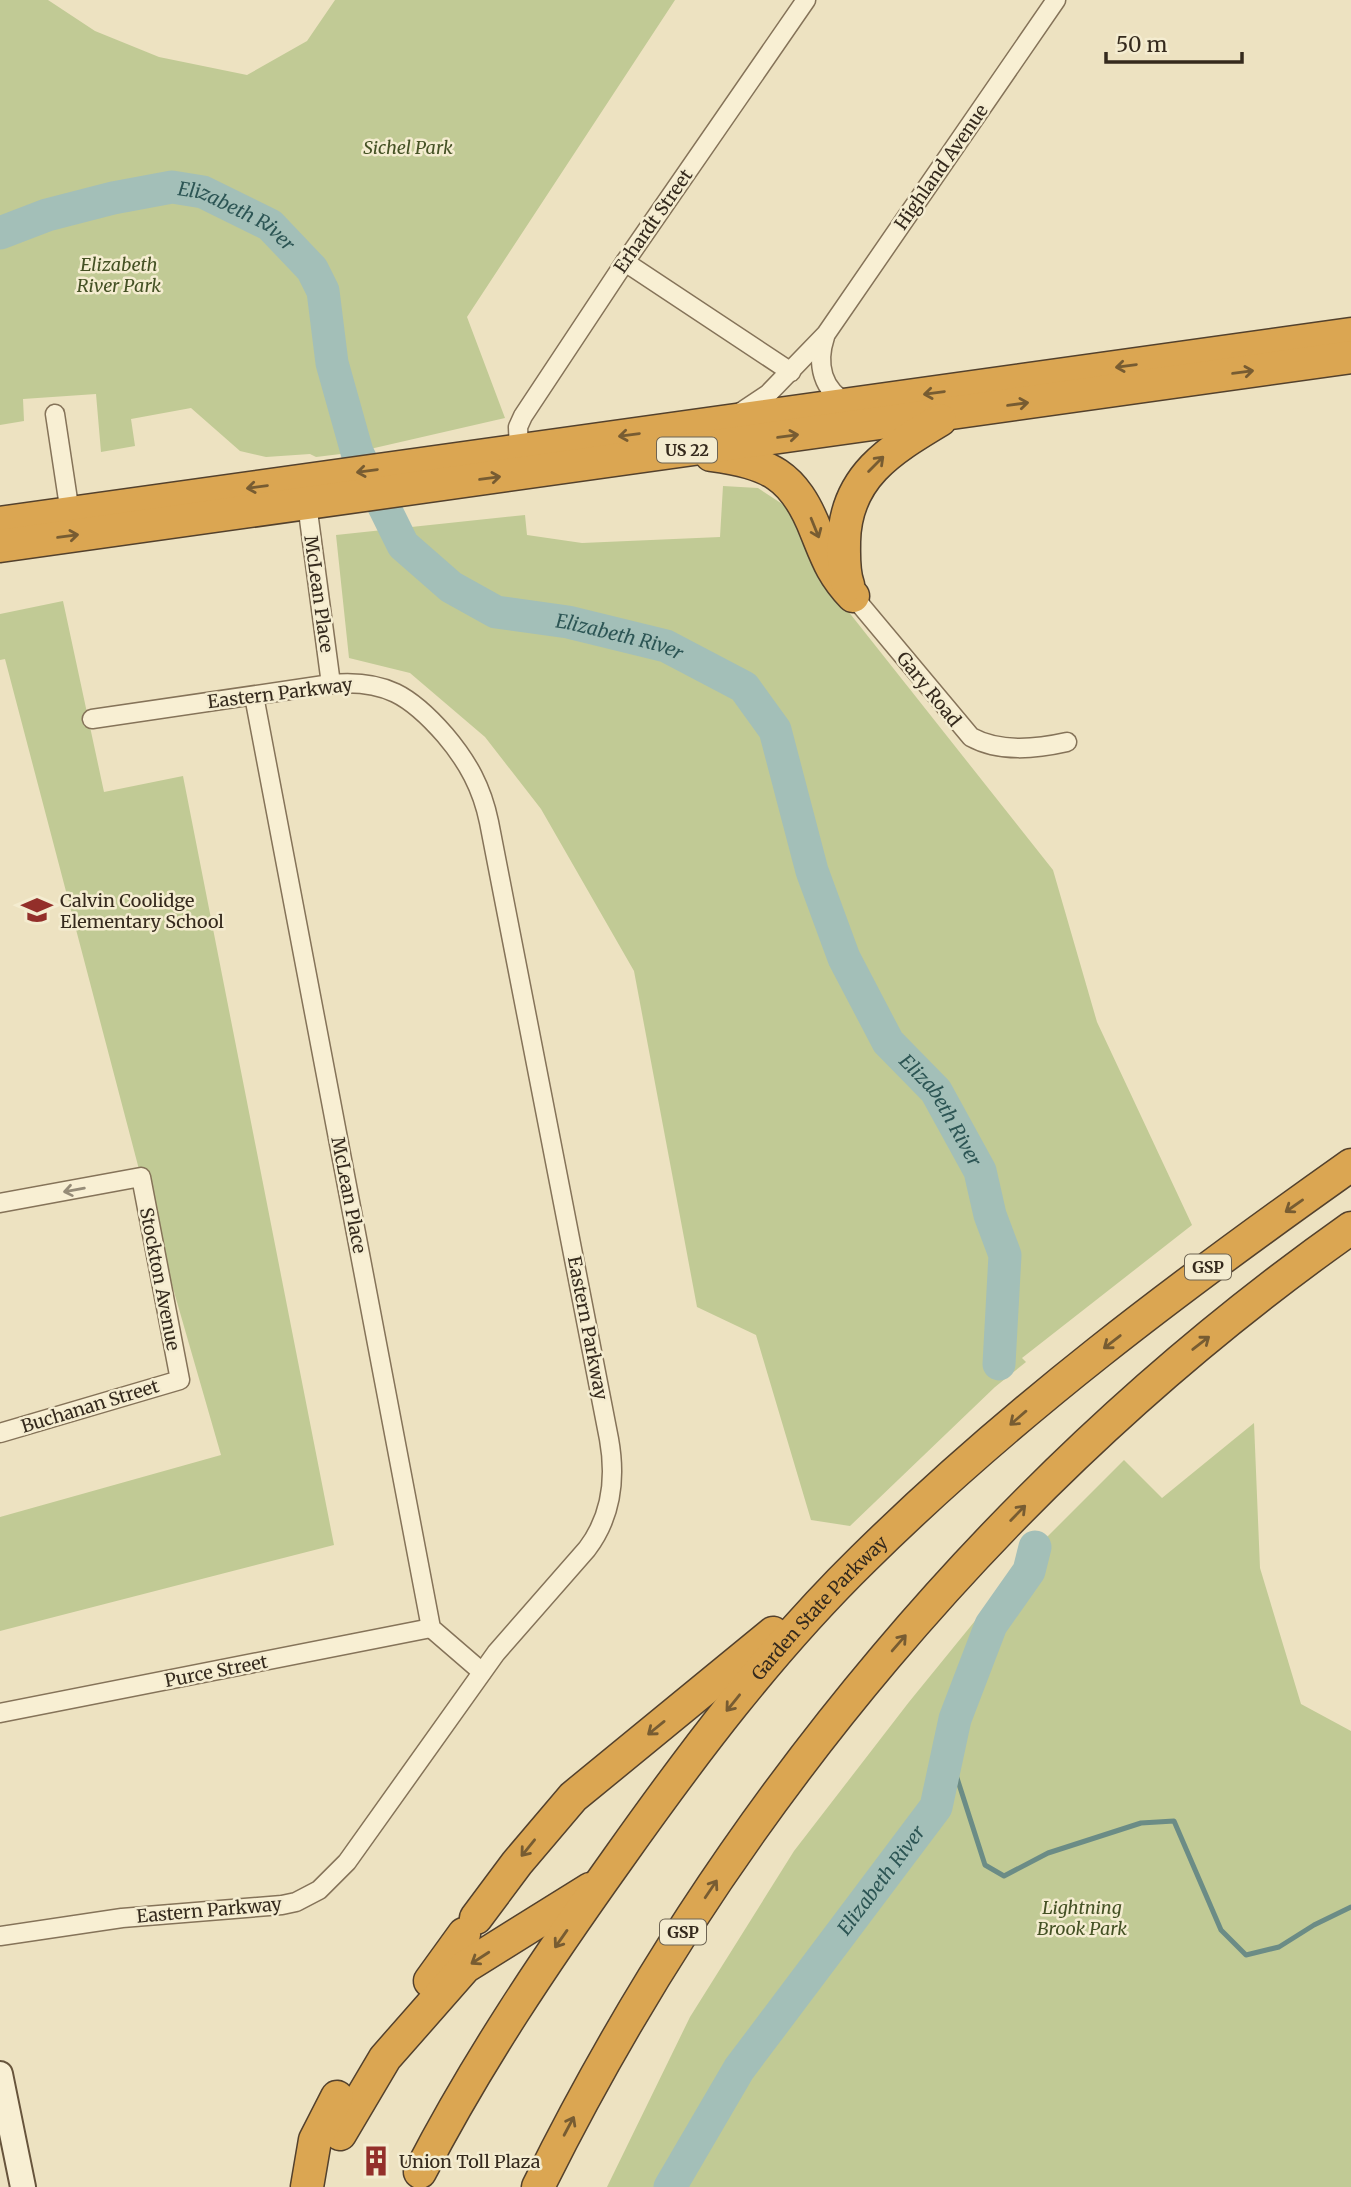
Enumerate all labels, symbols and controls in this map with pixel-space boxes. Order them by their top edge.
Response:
scale bar [1106,21,1242,65]
text: 50 m [1116,31,1167,58]
street label: Highland Avenue [889,100,993,234]
park label: Sichel Park [363,136,453,159]
street label: Erhardt Street [609,165,697,277]
water label: Elizabeth River [176,176,300,256]
park label: Elizabeth River Park [77,253,161,297]
one-way arrow [1115,360,1138,373]
one-way arrow [1232,366,1254,379]
one-way arrow [923,386,946,399]
one-way arrow [1006,397,1029,410]
one-way arrow [618,428,641,441]
one-way arrow [776,430,799,443]
road number: US 22 [657,438,717,463]
one-way arrow [868,456,885,473]
one-way arrow [357,465,379,478]
one-way arrow [478,471,501,484]
one-way arrow [246,480,269,493]
one-way arrow [809,517,822,539]
one-way arrow [56,530,78,543]
street label: McLean Place [299,534,339,654]
water label: Elizabeth River [554,608,688,665]
street label: Gary Road [892,647,966,731]
street label: Eastern Parkway [206,673,354,713]
place label: Calvin Coolidge Elementary School [60,889,224,933]
school or university icon: Calvin Coolidge Elementary School [20,893,54,927]
water label: Elizabeth River [895,1049,987,1170]
street label: McLean Place [326,1135,372,1255]
one-way arrow [63,1183,86,1197]
one-way arrow [1285,1199,1304,1213]
street label: Stockton Avenue [135,1206,185,1352]
street label: Eastern Parkway [563,1254,613,1402]
road number: GSP [1185,1254,1231,1280]
one-way arrow [1103,1334,1122,1349]
one-way arrow [1192,1336,1210,1351]
street label: Buchanan Street [18,1374,162,1438]
one-way arrow [1009,1410,1027,1426]
one-way arrow [1010,1505,1027,1522]
street label: Garden State Parkway [746,1530,892,1685]
one-way arrow [891,1635,908,1652]
street label: Purce Street [163,1650,269,1692]
one-way arrow [726,1693,741,1711]
one-way arrow [648,1721,666,1736]
water label: Elizabeth River [832,1820,930,1940]
one-way arrow [520,1839,536,1857]
one-way arrow [704,1880,718,1899]
street label: Eastern Parkway [135,1892,283,1928]
park label: Lightning Brook Park [1037,1896,1127,1940]
road number: GSP [660,1920,706,1944]
one-way arrow [554,1929,568,1948]
one-way arrow [470,1951,490,1965]
one-way arrow [563,2116,577,2137]
building icon: Union Toll Plaza [359,2144,393,2178]
place label: Union Toll Plaza [399,2150,541,2173]

